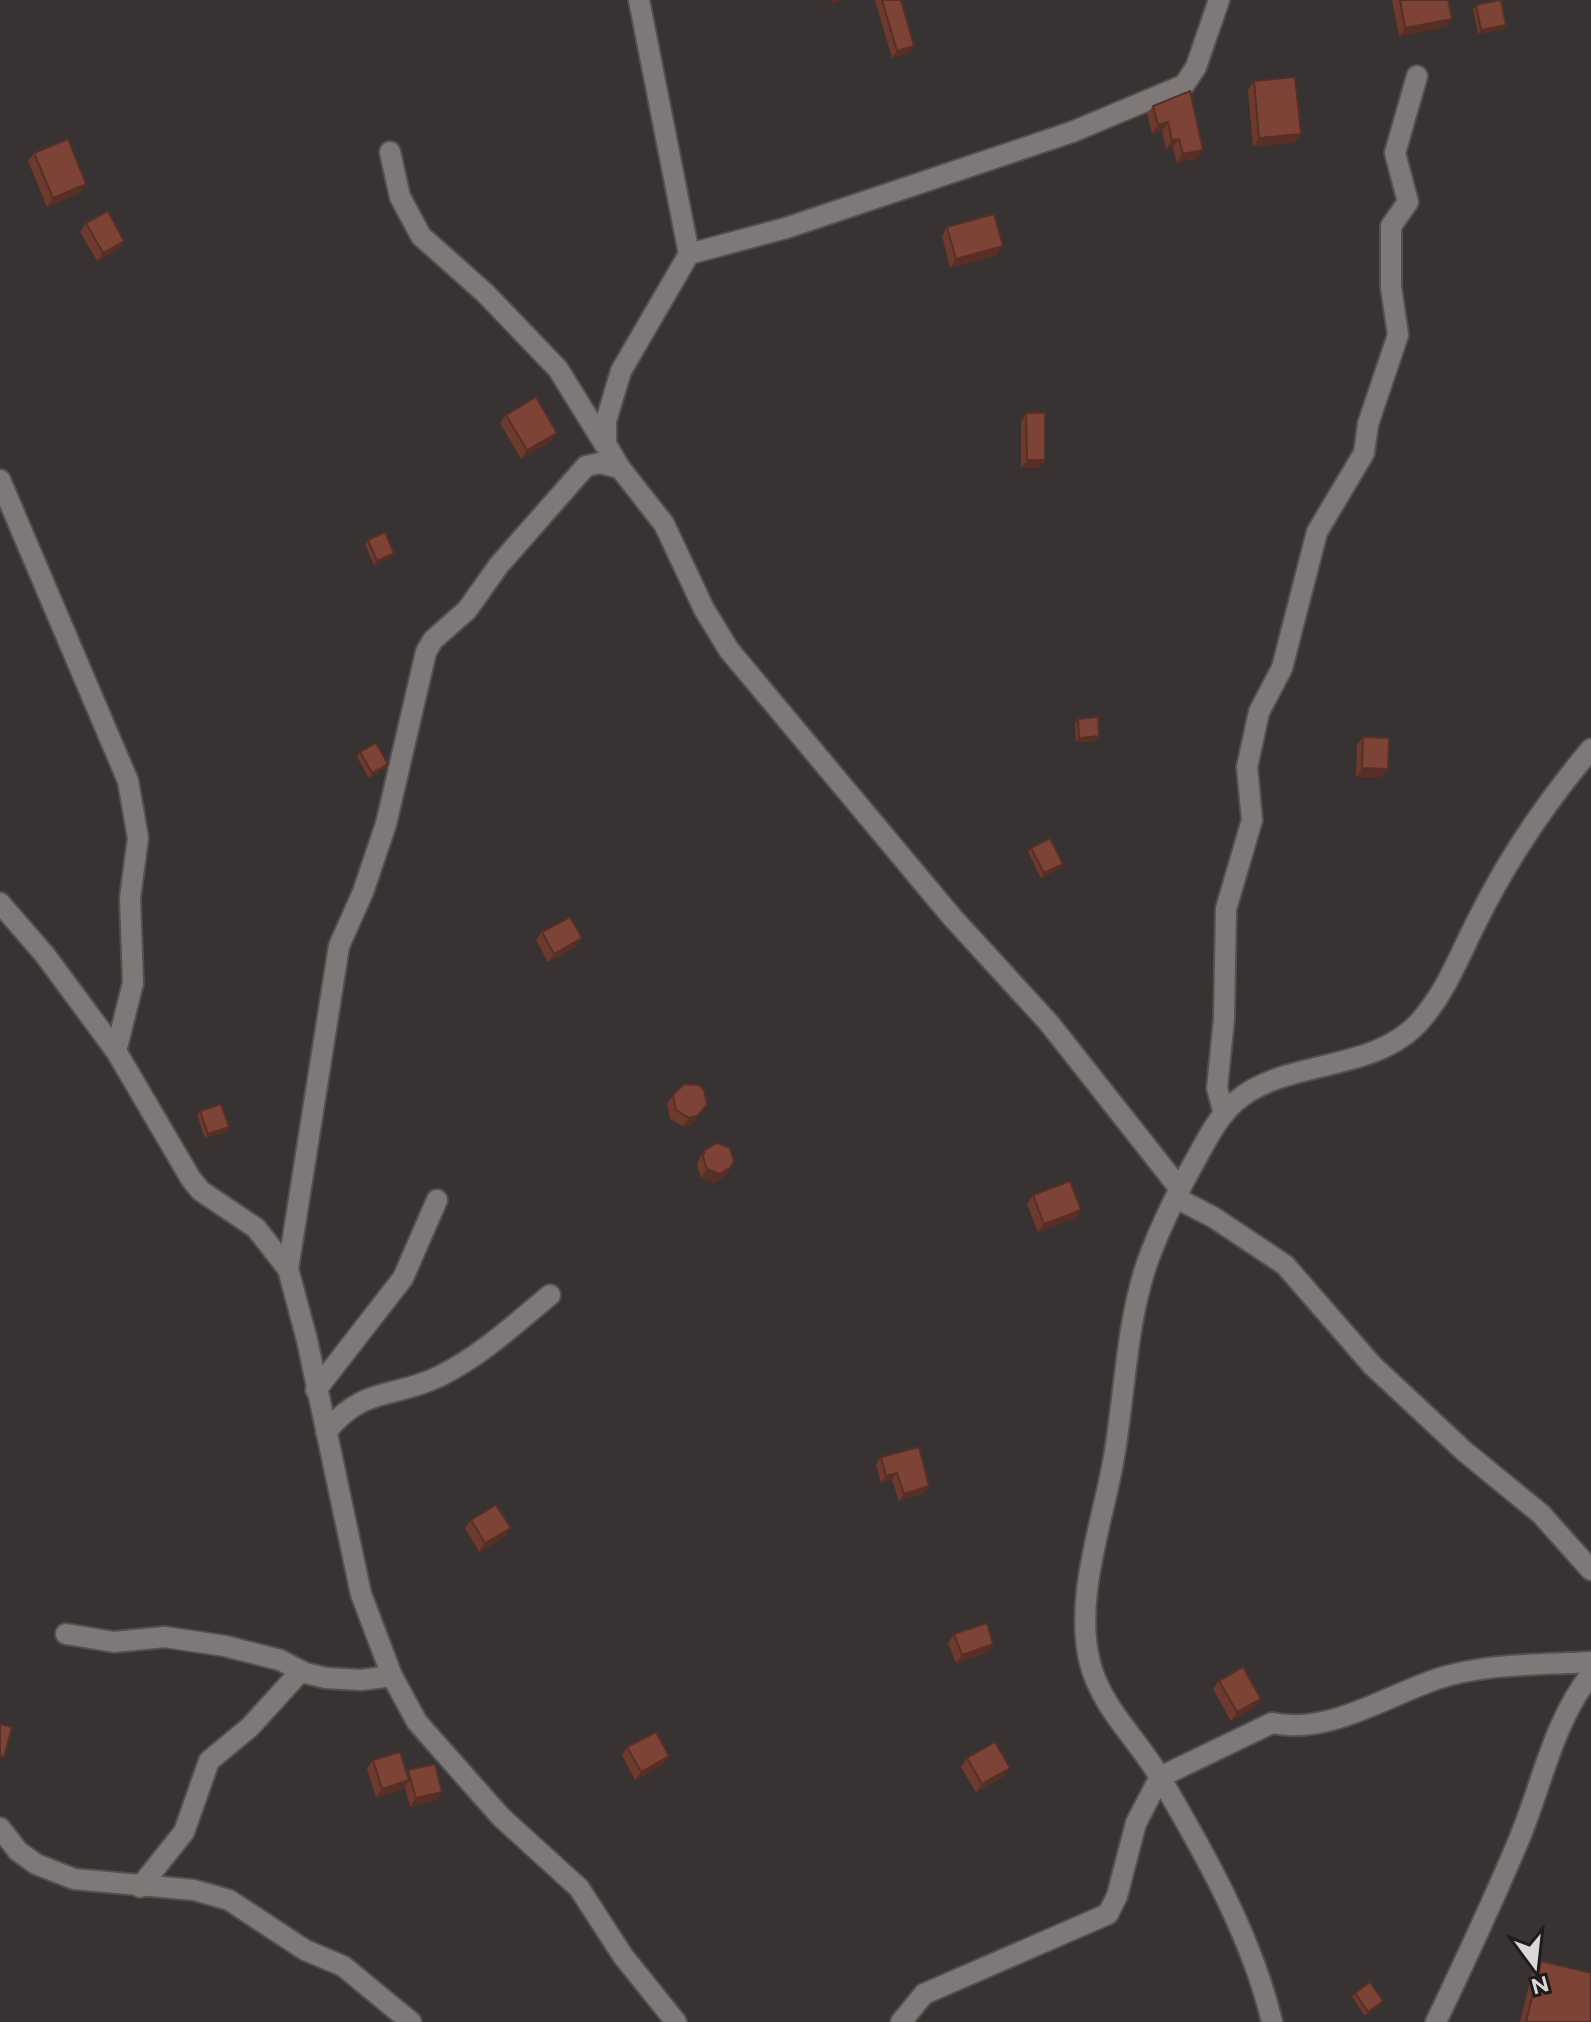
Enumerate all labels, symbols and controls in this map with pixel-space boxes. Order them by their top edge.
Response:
north arrow [1495,1926,1575,2006]
text: N [1528,1970,1552,2000]

